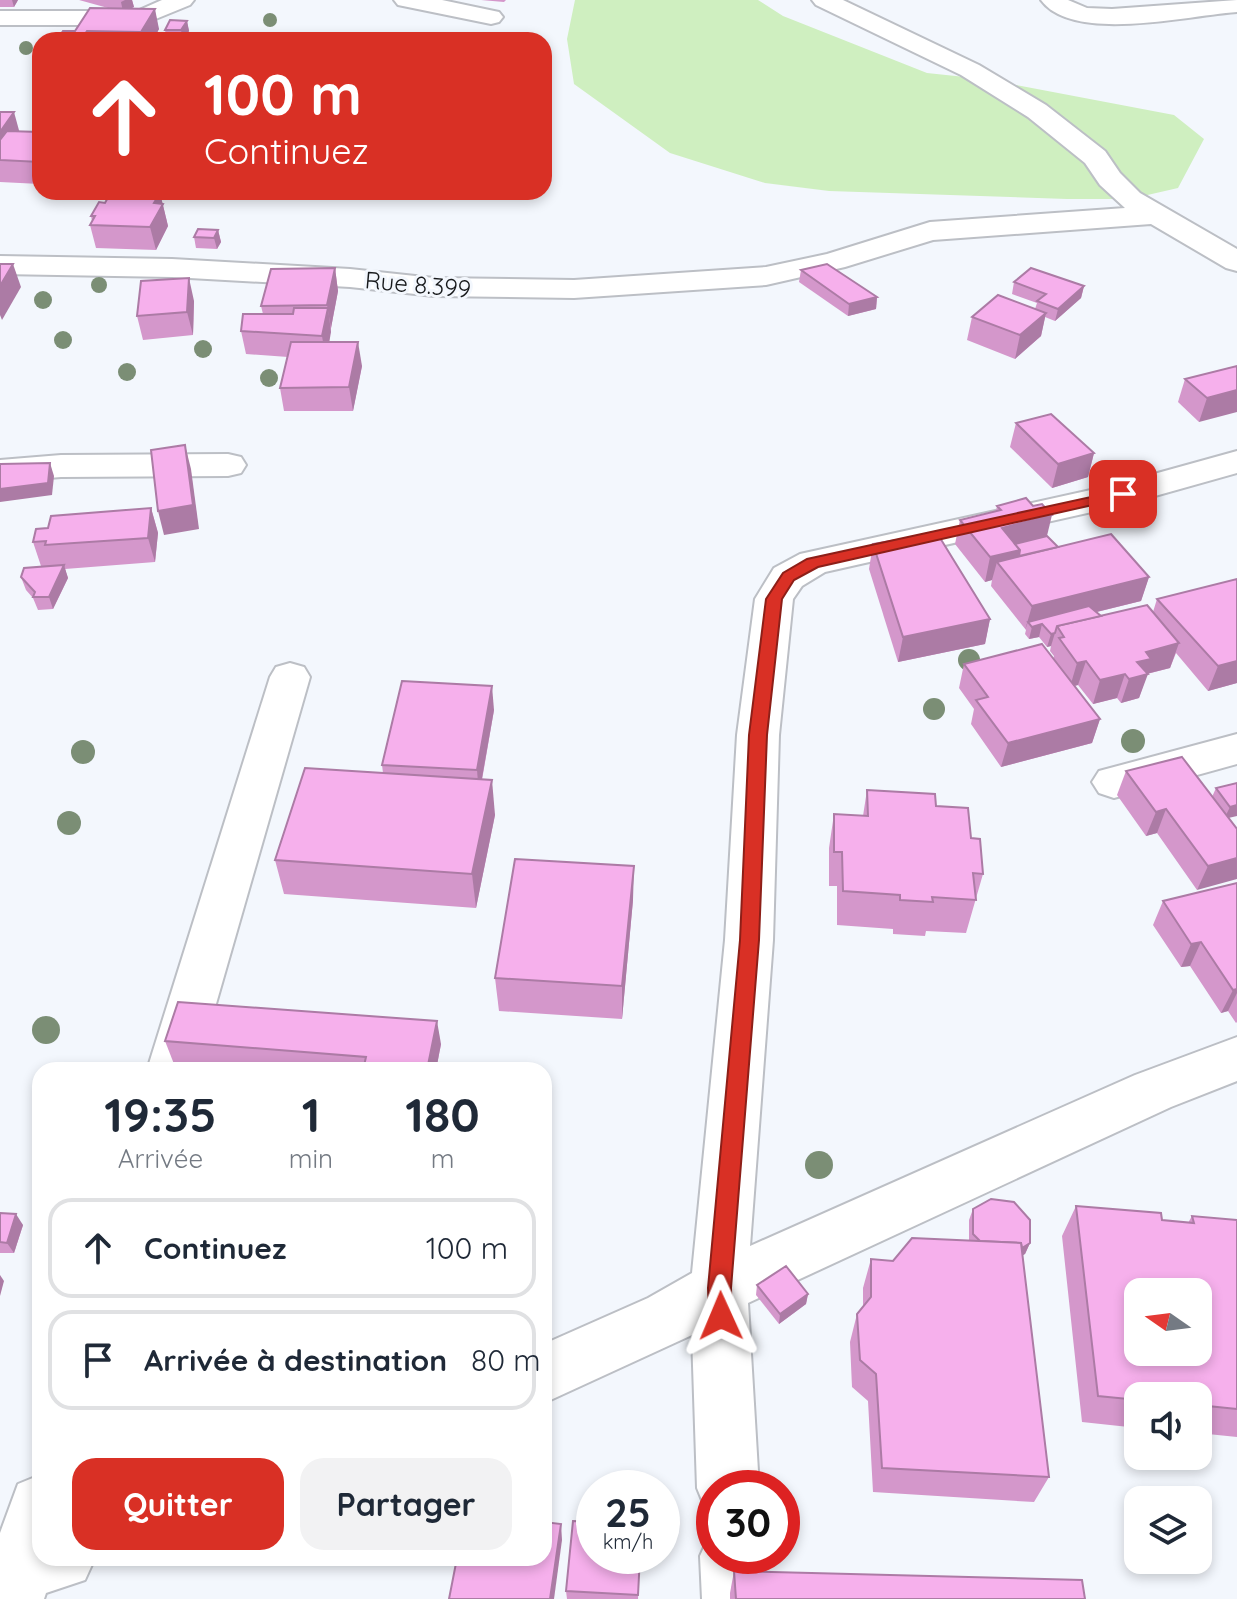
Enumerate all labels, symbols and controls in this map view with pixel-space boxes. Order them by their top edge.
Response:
text: 100 m [204,59,362,129]
icon: ahead [72,64,176,168]
text: Continuez [204,128,369,173]
street label: Rue 8.399 [364,264,472,304]
pin [1089,460,1157,528]
icon: arrive [1101,472,1145,516]
text: 19:35 [104,1084,217,1144]
text: 1 [302,1084,320,1144]
text: 180 [405,1084,480,1144]
text: Arrivée [118,1142,203,1175]
text: min [289,1142,333,1175]
text: m [431,1142,454,1175]
icon: ahead [76,1226,120,1270]
text: Continuez [144,1229,286,1267]
text: 100 m [426,1229,508,1267]
position arrow [679,1274,763,1358]
north arrow [1124,1278,1212,1366]
map controls [1124,1278,1212,1574]
icon: arrive [76,1338,120,1382]
text: Arrivée à destination [144,1341,447,1379]
text: 80 m [471,1341,541,1379]
button: sound [1124,1382,1212,1470]
button: Quitter [72,1458,284,1550]
button: Partager [300,1458,512,1550]
speed limit sign: 30 [696,1470,800,1574]
button: layers [1124,1486,1212,1574]
text: 25 [605,1487,651,1537]
text: km/h [603,1529,653,1554]

